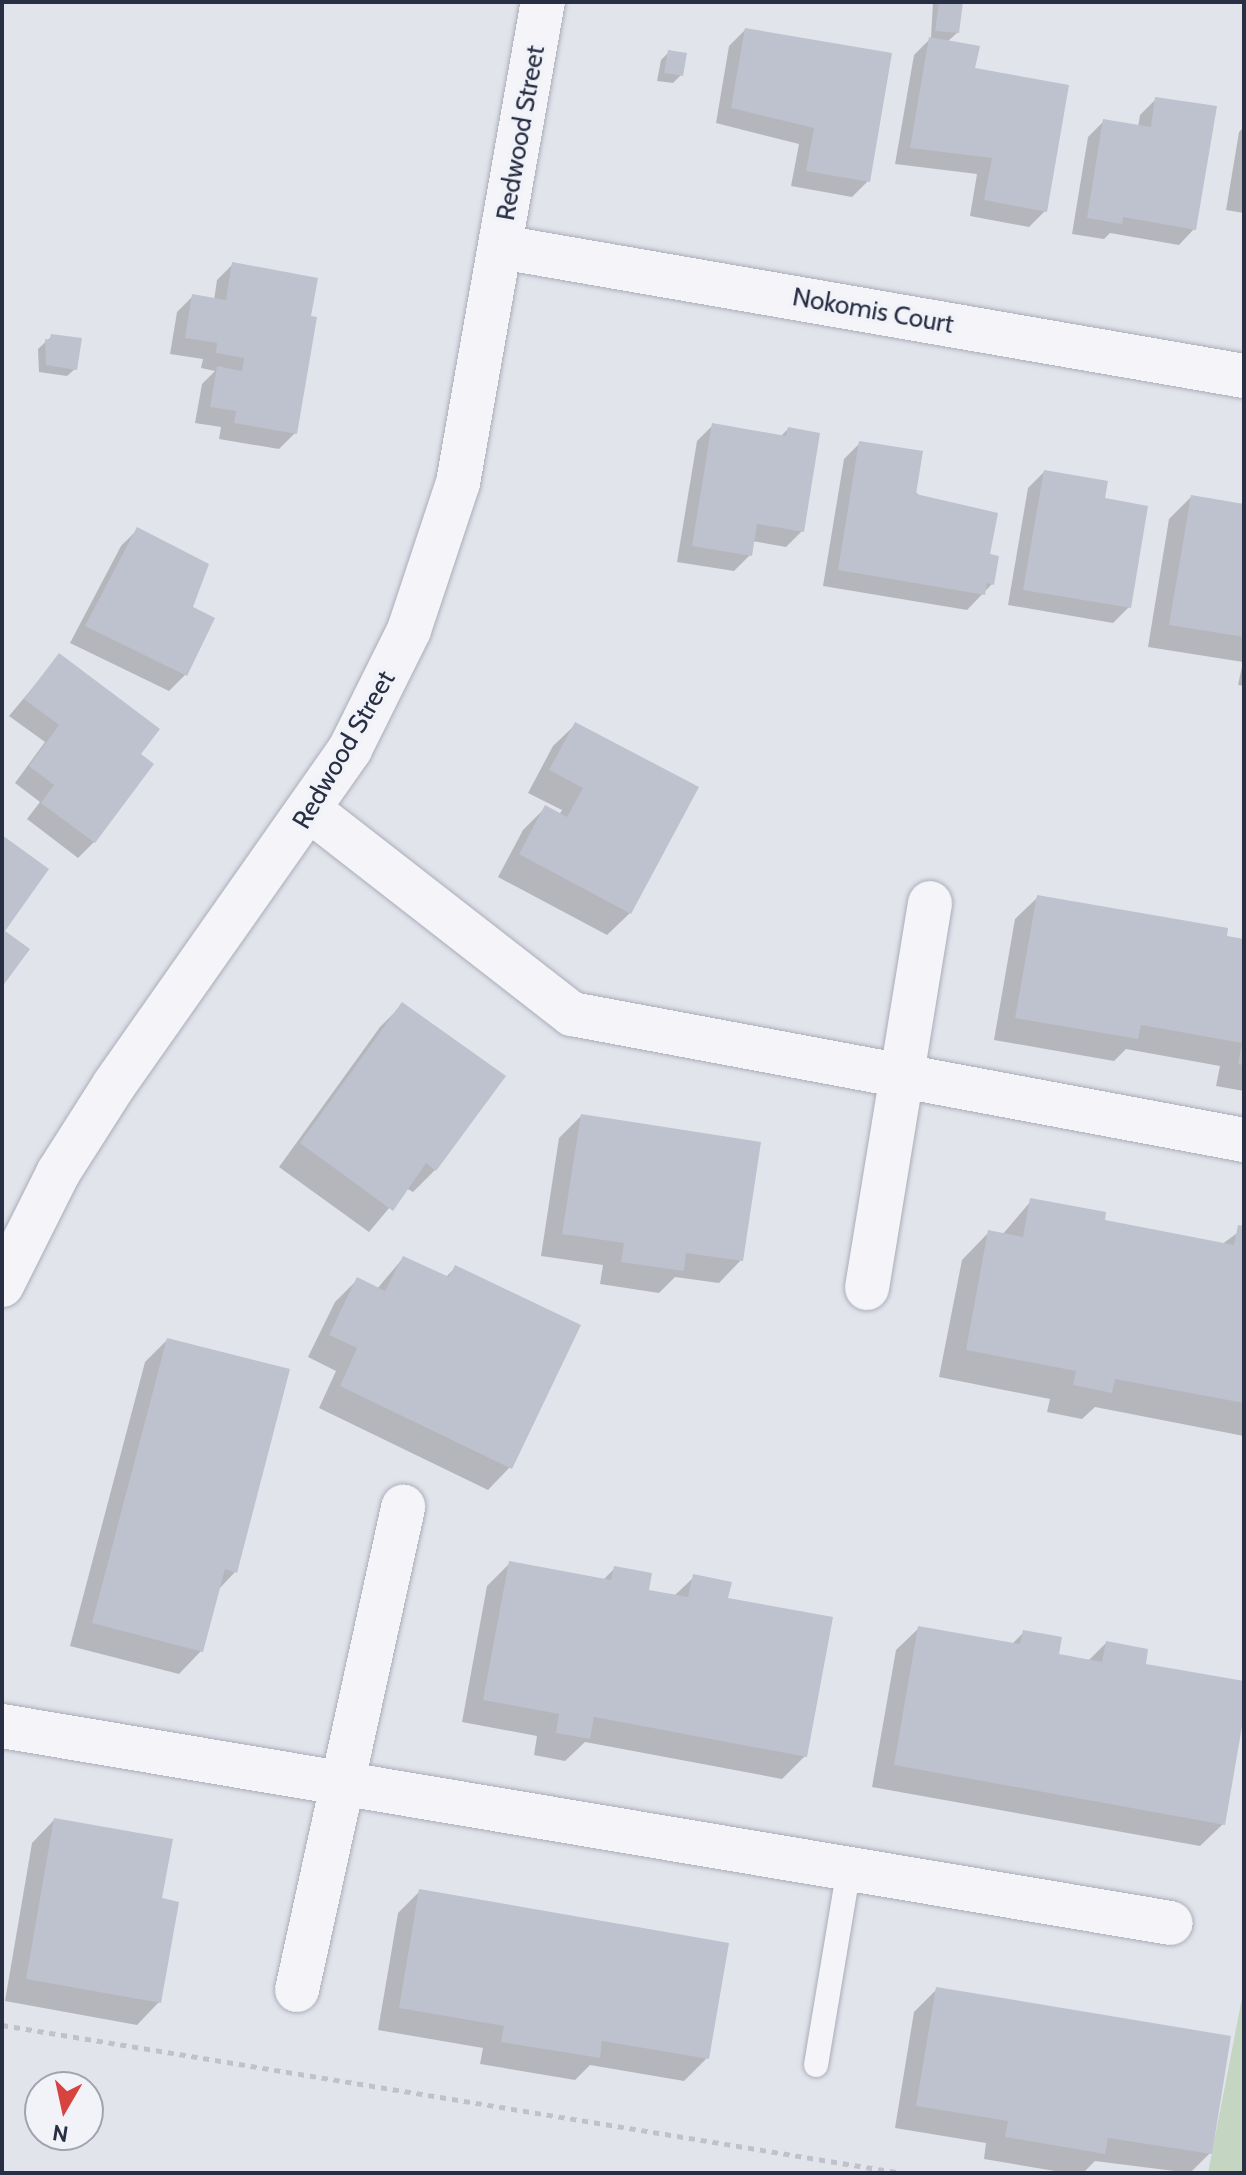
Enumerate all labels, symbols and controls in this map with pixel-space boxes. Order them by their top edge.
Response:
street label: Redwood Street [490,43,552,223]
street label: Nokomis Court [790,281,956,341]
street label: Redwood Street [286,665,402,835]
north arrow [24,2071,104,2151]
text: N [51,2119,70,2148]

